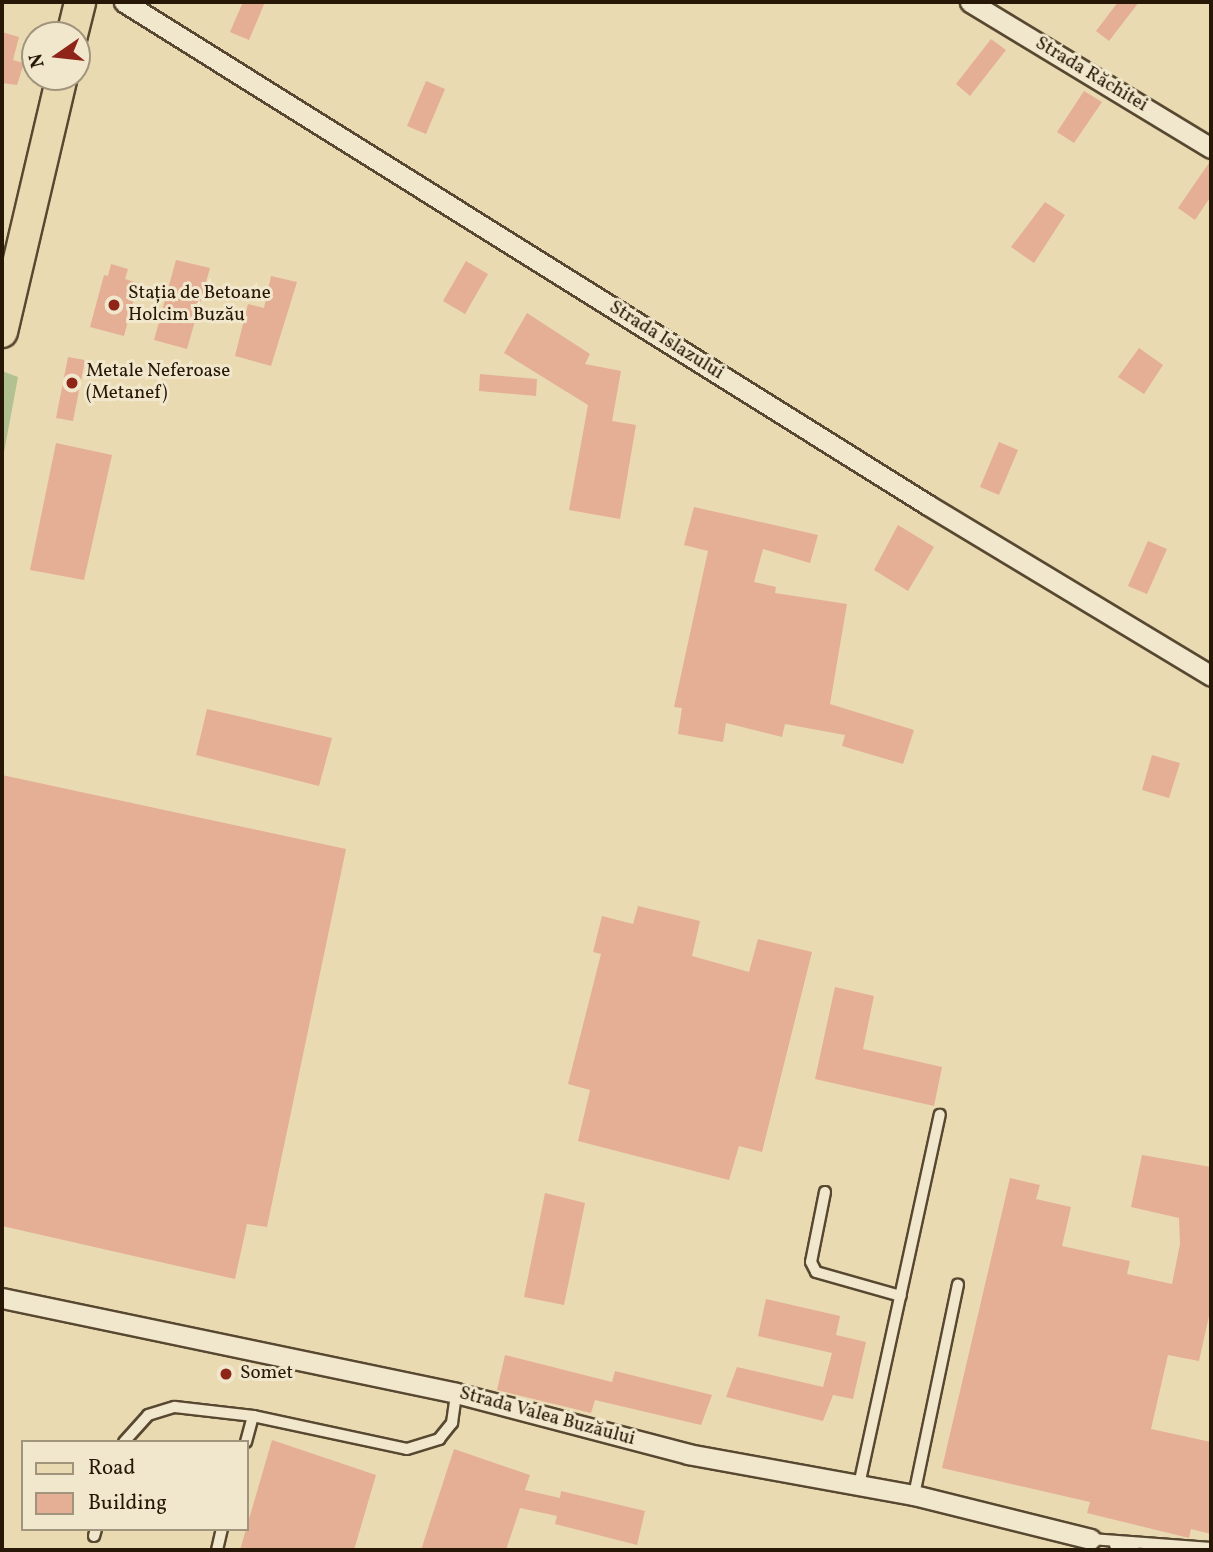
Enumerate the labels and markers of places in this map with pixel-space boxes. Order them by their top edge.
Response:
place label: Stația de Betoane Holcim Buzău [128,283,271,327]
marker: Stația de Betoane Holcim Buzău [106,297,122,313]
place label: Metale Neferoase (Metanef) [86,361,230,405]
marker: Metale Neferoase (Metanef) [64,375,80,391]
place label: Somet [240,1363,293,1385]
marker: Somet [218,1366,234,1382]

